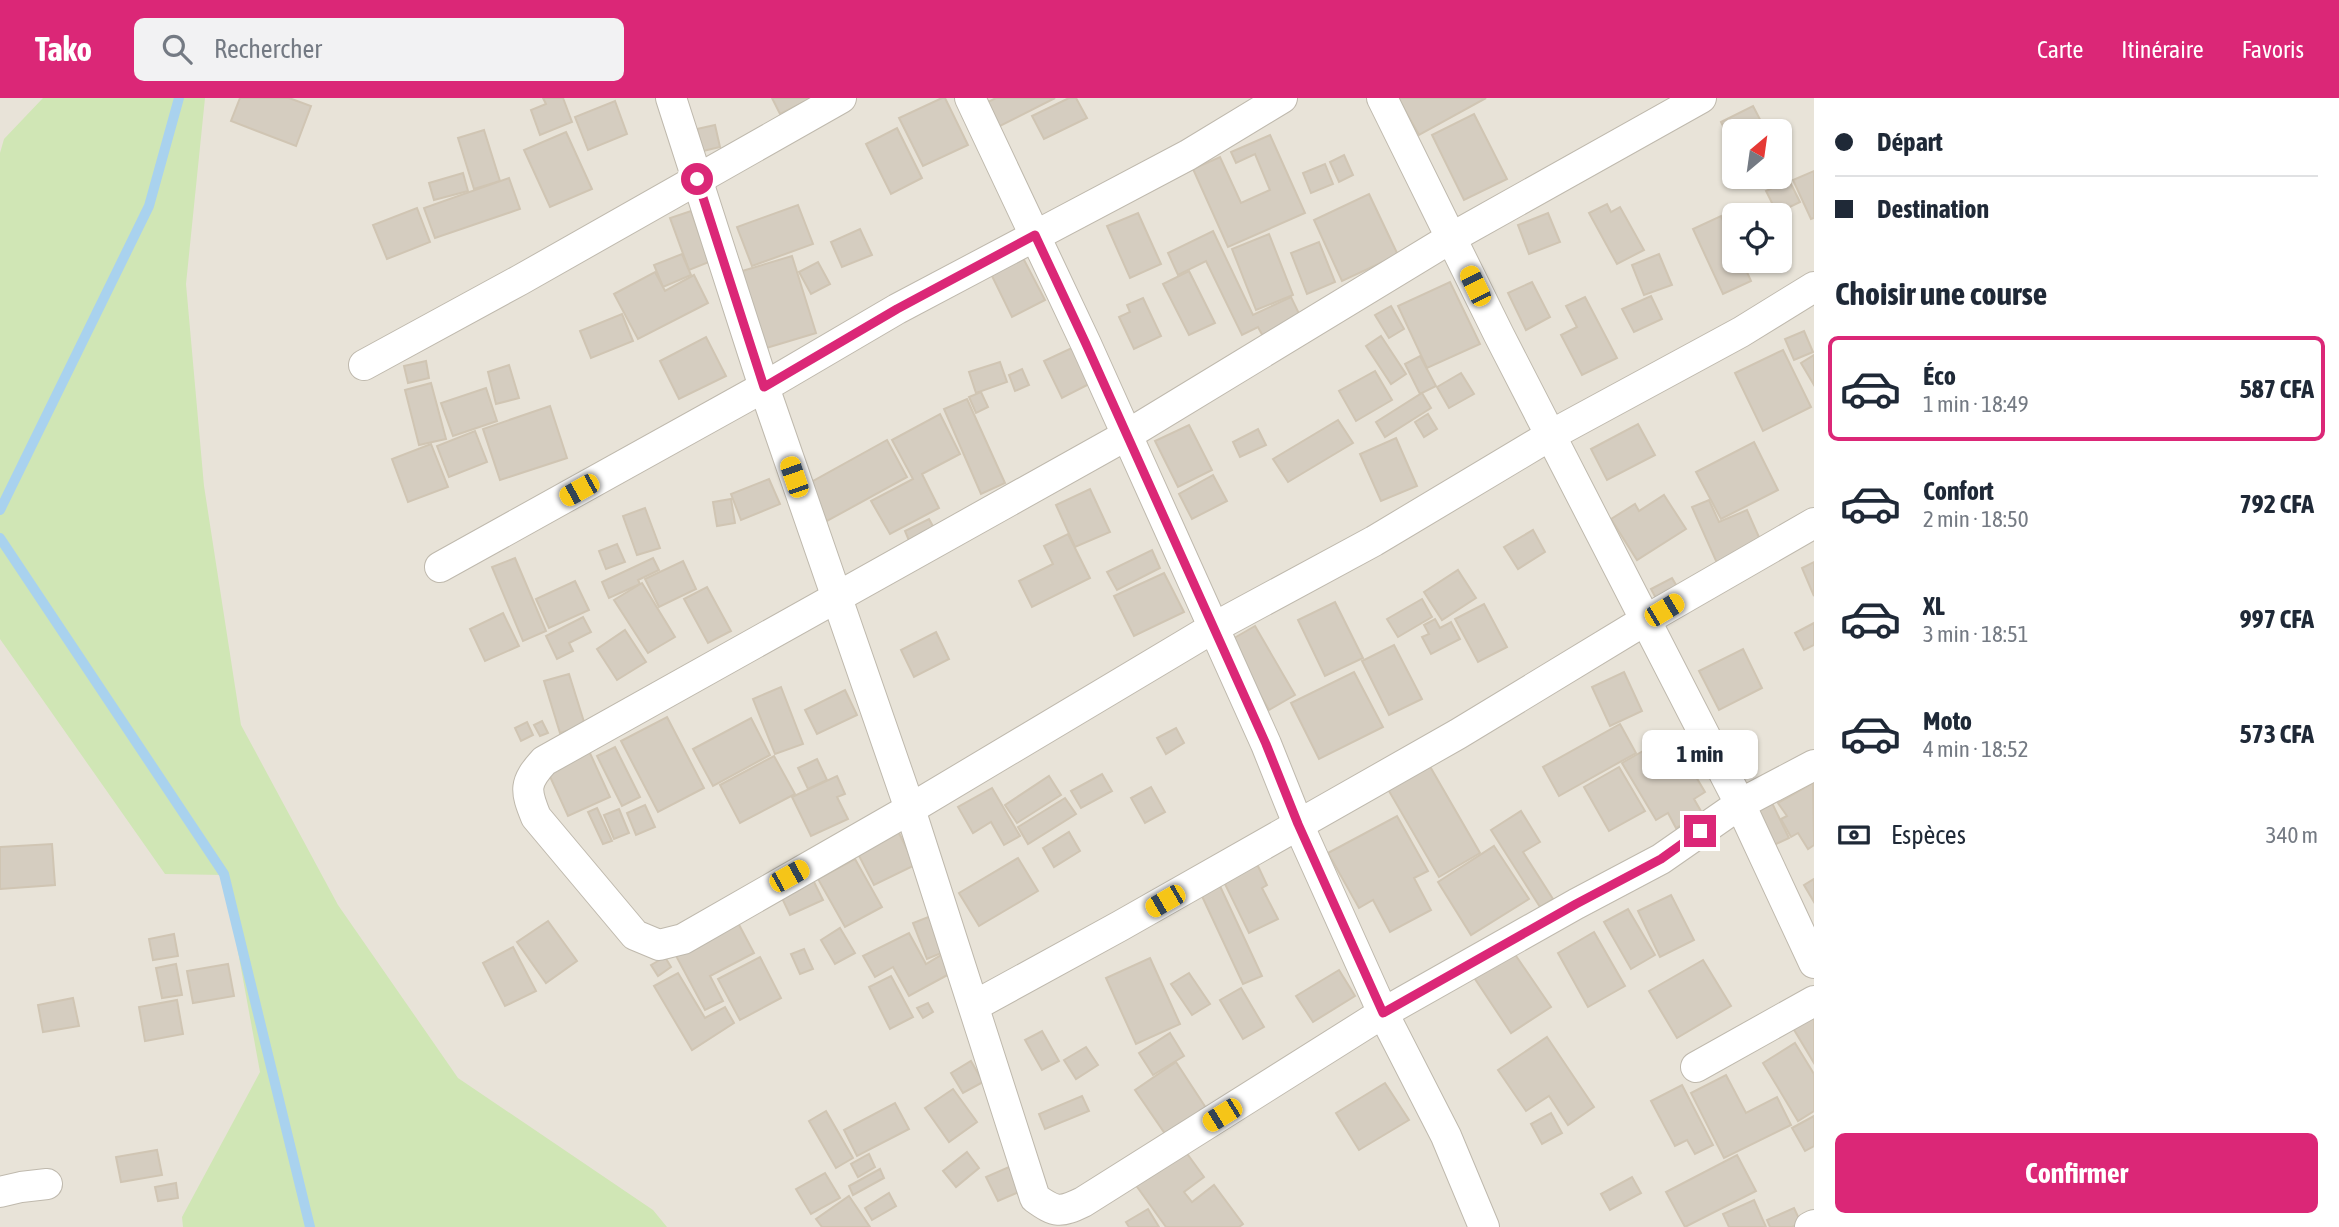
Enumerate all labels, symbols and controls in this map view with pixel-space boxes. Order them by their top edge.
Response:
search box [134,18,624,81]
text: Tako [35,30,92,68]
icon: search [158,30,196,68]
text: Rechercher [214,34,322,64]
text: Carte [2037,36,2083,63]
text: Itinéraire [2121,36,2204,63]
text: Favoris [2242,36,2304,63]
north arrow [1722,119,1792,189]
map controls [1722,119,1792,273]
text: Départ [1877,127,1943,157]
route start [681,163,713,195]
text: Destination [1877,194,1989,224]
button: locate [1722,203,1792,273]
car [1457,263,1494,309]
text: Choisir une course [1835,275,2047,312]
icon: car [1839,357,1902,420]
text: Éco [1923,361,1956,391]
text: 587 CFA [2239,374,2314,404]
text: 1 min · 18:49 [1923,391,2029,417]
car [778,454,811,500]
car [556,471,603,509]
icon: car [1839,472,1902,535]
text: Confort [1923,476,1994,506]
text: 792 CFA [2239,489,2314,519]
text: 2 min · 18:50 [1923,506,2029,532]
icon: car [1839,587,1902,650]
car [1641,590,1688,630]
text: XL [1923,591,1945,621]
text: 997 CFA [2239,604,2314,634]
text: 3 min · 18:51 [1923,621,2029,647]
icon: car [1839,702,1902,765]
text: Moto [1923,706,1972,736]
text: 573 CFA [2239,719,2314,749]
callout: 1 min [1642,730,1758,778]
text: 4 min · 18:52 [1923,736,2029,762]
text: 1 min [1677,741,1723,767]
route end [1684,815,1716,847]
icon: cash [1835,816,1873,854]
text: Espèces [1891,820,1966,850]
text: 340 m [2266,822,2318,848]
car [766,857,813,895]
car [1142,881,1189,921]
car [1199,1095,1246,1135]
button: Confirmer [1835,1133,2318,1213]

